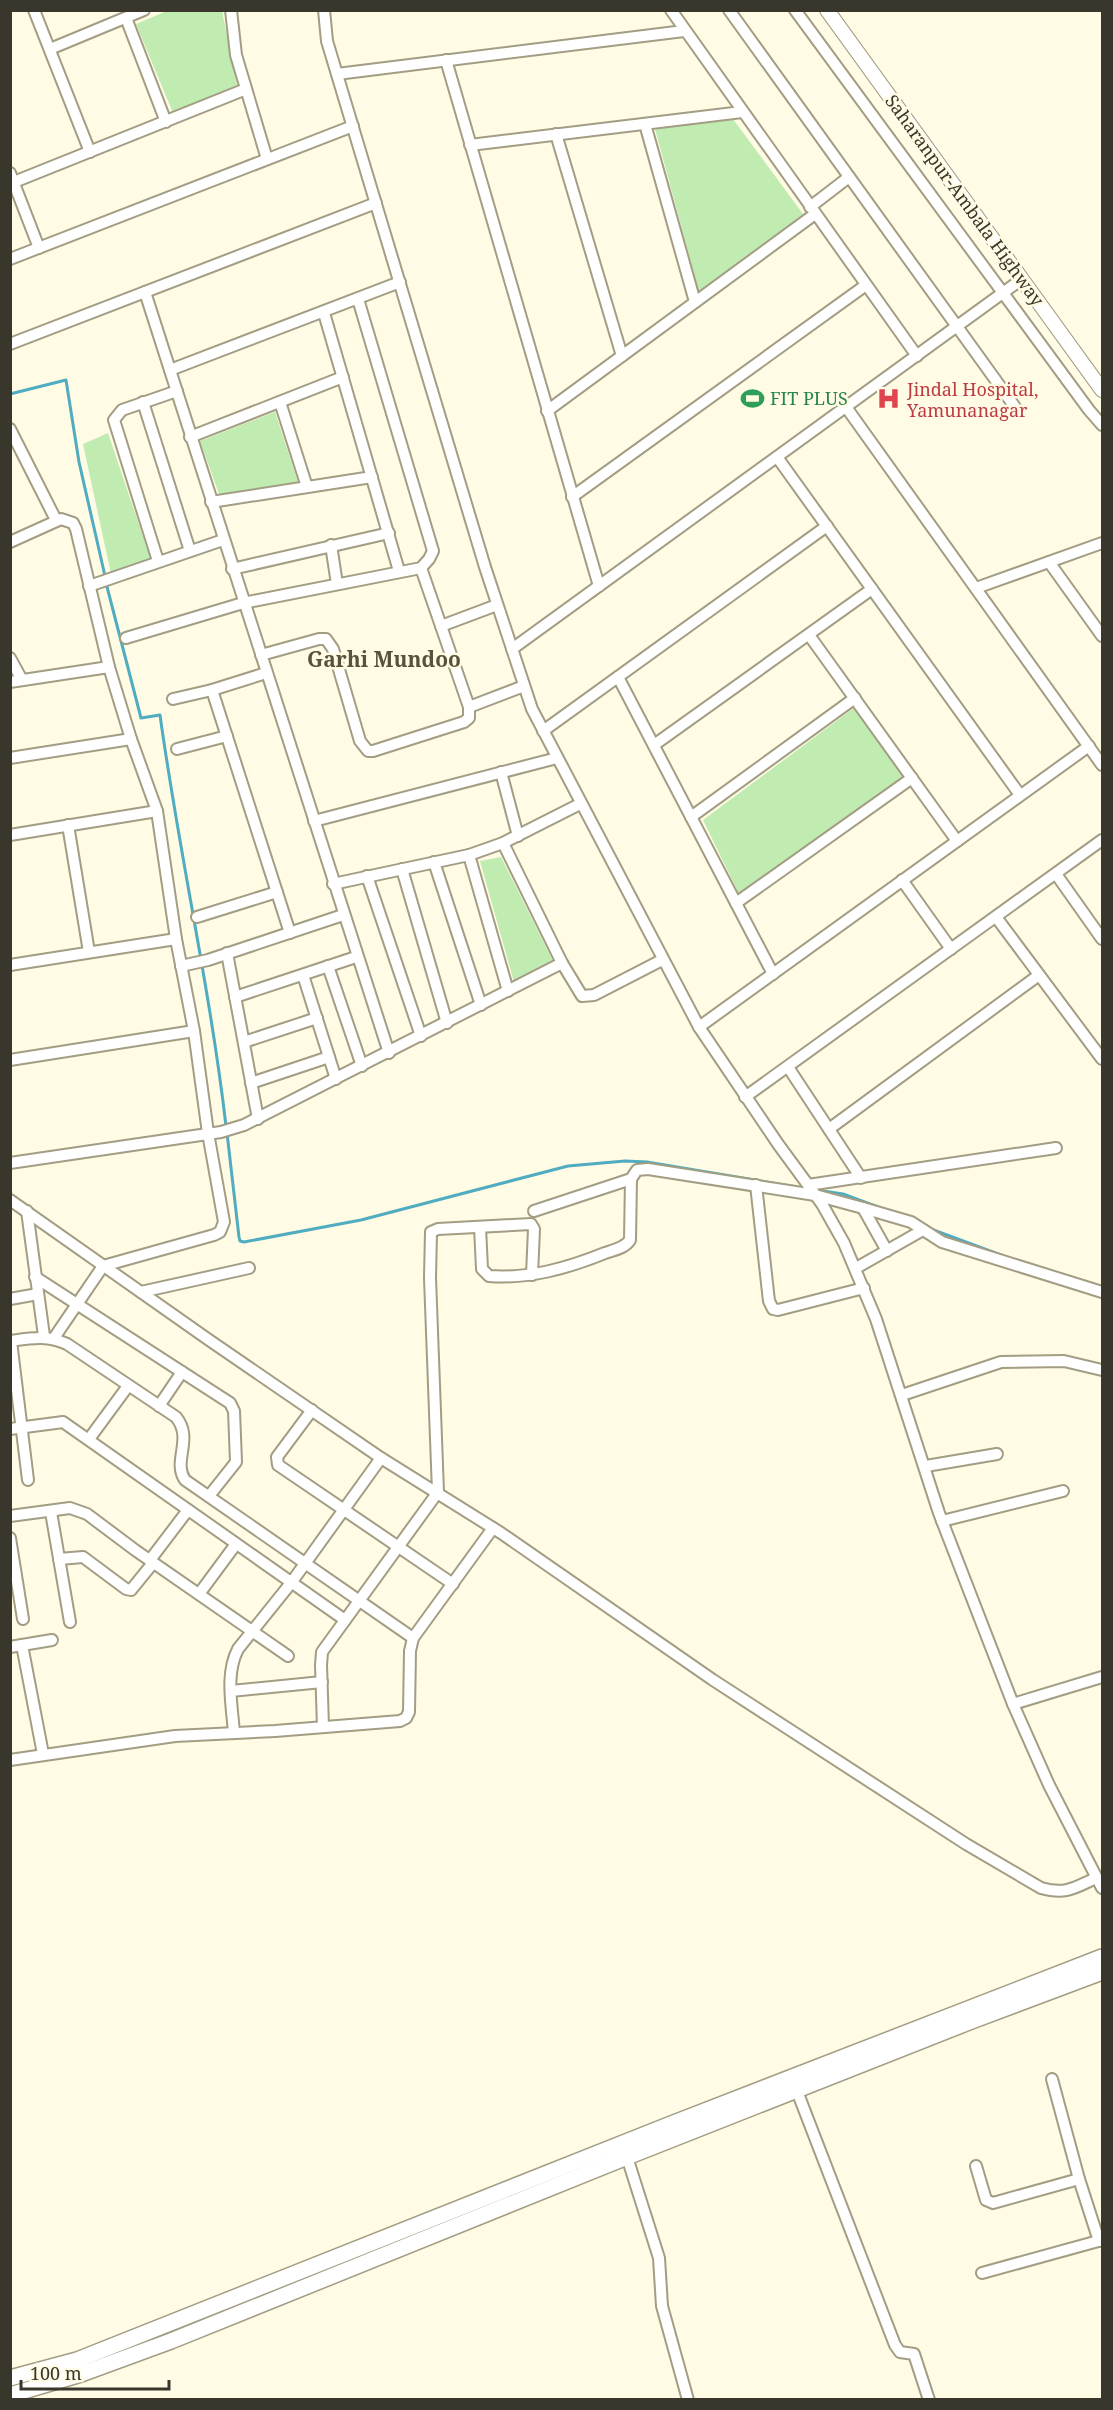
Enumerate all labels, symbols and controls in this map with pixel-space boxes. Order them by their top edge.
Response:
street label: Saharanpur-Ambala Highway [880,89,1050,311]
place label: Jindal Hospital, Yamunanagar [906,377,1038,422]
sports icon: FIT PLUS [739,385,765,411]
place label: FIT PLUS [770,386,848,410]
hospital icon: Jindal Hospital, Yamunanagar [876,386,902,412]
district label: Garhi Mundoo [307,645,461,673]
scale bar [21,2353,170,2391]
text: 100 m [30,2361,82,2385]

